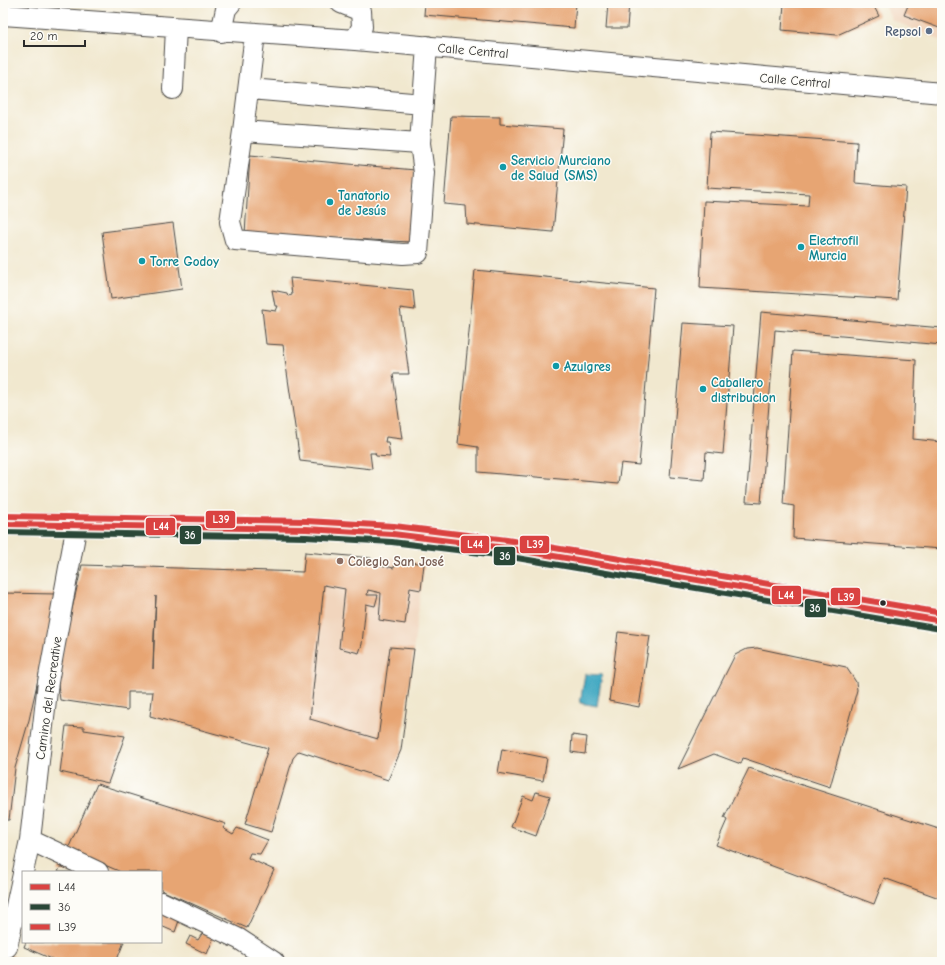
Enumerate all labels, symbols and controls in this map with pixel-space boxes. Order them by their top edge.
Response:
scale bar [24,22,85,48]
place label: Repsol [885,24,921,39]
marker: Repsol [924,26,934,36]
text: 20 m [30,29,58,43]
street label: Calle Central [437,40,509,61]
street label: Calle Central [759,70,831,91]
place label: Servicio Murciano de Salud (SMS) [511,153,611,183]
marker: Servicio Murciano de Salud (SMS) [498,162,508,172]
place label: Tanatorio de Jesús [338,188,390,218]
marker: Tanatorio de Jesús [325,197,335,207]
place label: Electrofil Murcia [809,233,859,263]
marker: Electrofil Murcia [796,242,806,252]
place label: Torre Godoy [150,254,219,269]
marker: Torre Godoy [137,256,147,266]
place label: Azulgres [564,359,611,374]
marker: Azulgres [551,361,561,371]
place label: Caballero distribucion [711,375,776,405]
marker: Caballero distribucion [698,384,708,394]
line badge: L39 [205,510,236,529]
text: L39 [213,513,230,526]
line badge: L44 [145,517,176,536]
text: L44 [153,520,169,533]
line badge: 36 [179,525,202,545]
text: 36 [184,529,196,542]
line badge: L44 [460,535,490,554]
line badge: L39 [519,535,550,554]
text: L44 [467,538,483,551]
text: L39 [527,538,544,551]
line badge: 36 [493,546,516,566]
text: 36 [499,550,511,563]
place label: Colegio San José [348,554,444,569]
marker: Colegio San José [335,556,345,566]
line badge: L44 [771,585,802,605]
line badge: L39 [830,587,861,606]
text: L44 [778,589,794,602]
text: L39 [838,591,855,604]
line badge: 36 [804,598,827,618]
unlabelled marker [878,598,888,608]
text: 36 [809,602,821,615]
street label: Camino del Recreative [32,635,65,761]
legend [22,871,162,943]
text: L44 [58,880,76,894]
text: 36 [58,900,71,914]
text: L39 [58,920,76,934]

